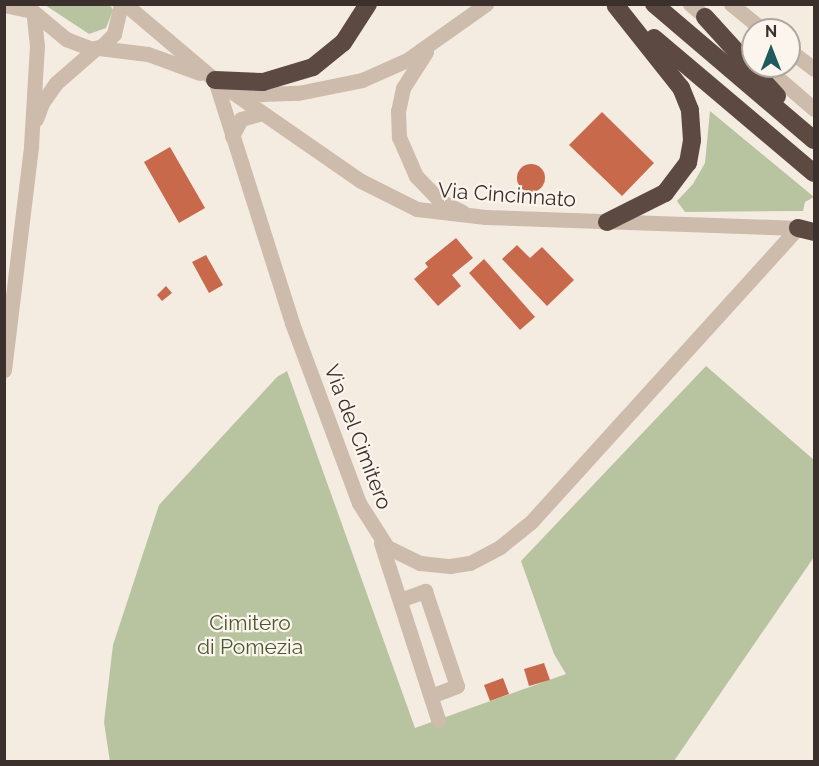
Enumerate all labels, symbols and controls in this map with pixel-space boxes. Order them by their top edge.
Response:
north arrow [741,18,801,78]
text: N [765,22,777,41]
street label: Via Cincinnato [437,178,577,212]
street label: Via del Cimitero [319,361,397,513]
park label: Cimitero di Pomezia [197,610,303,660]

